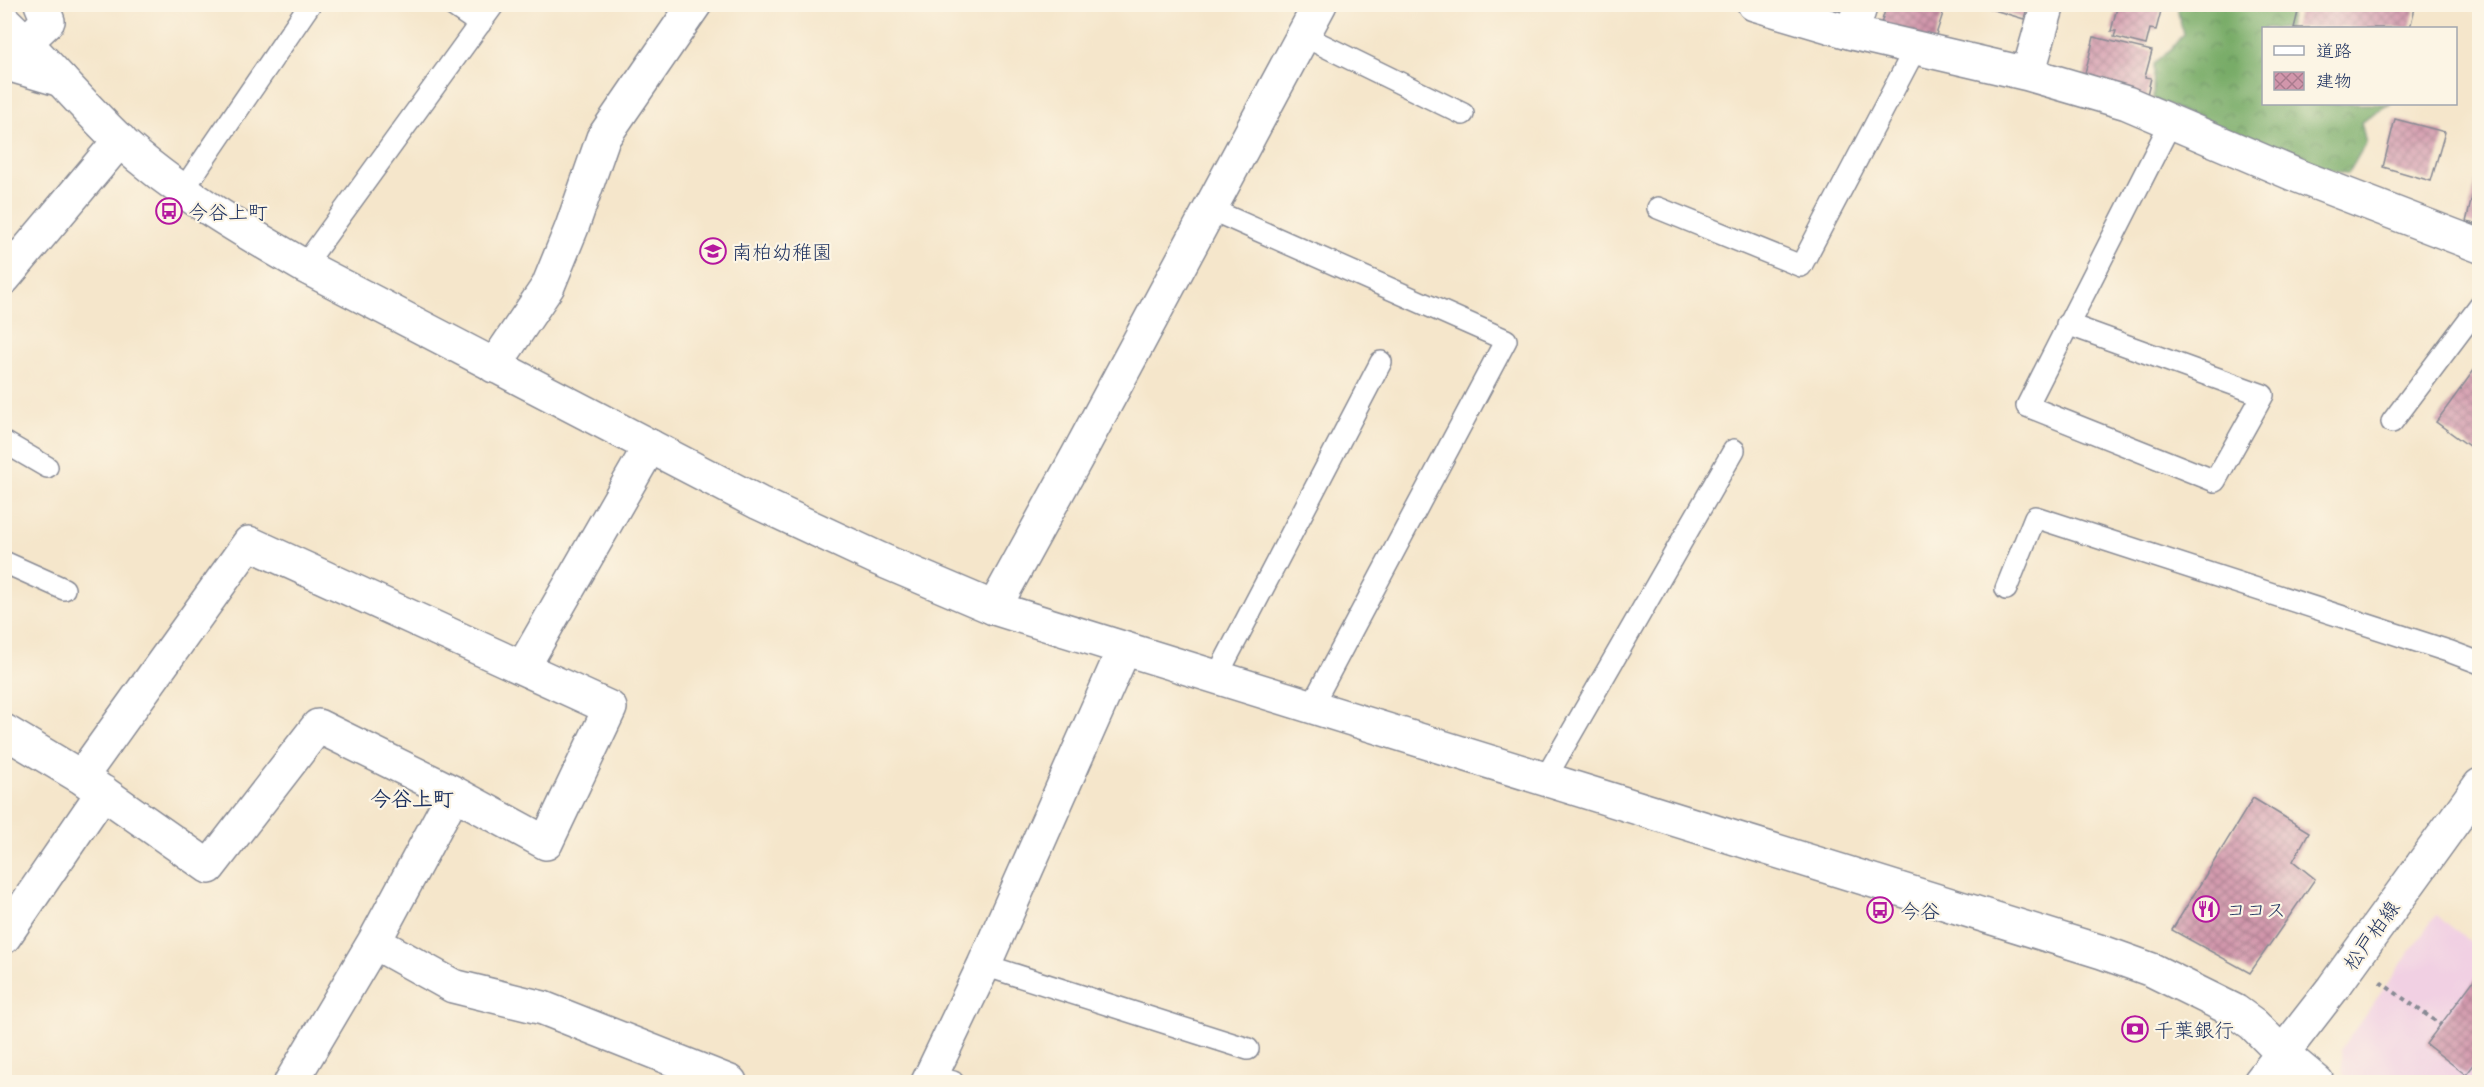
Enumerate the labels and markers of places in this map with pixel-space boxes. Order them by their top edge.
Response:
bus stop icon: 今谷上町 [154,196,184,226]
place label: 今谷上町 [188,198,268,225]
school or university icon: 南柏幼稚園 [698,236,728,266]
place label: 南柏幼稚園 [732,238,832,265]
restaurant icon: ココス [2191,894,2221,924]
bus stop icon: 今谷 [1865,895,1895,925]
place label: ココス [2226,896,2286,923]
place label: 今谷 [1900,897,1940,924]
bank icon: 千葉銀行 [2120,1014,2150,1044]
place label: 千葉銀行 [2154,1016,2234,1043]

